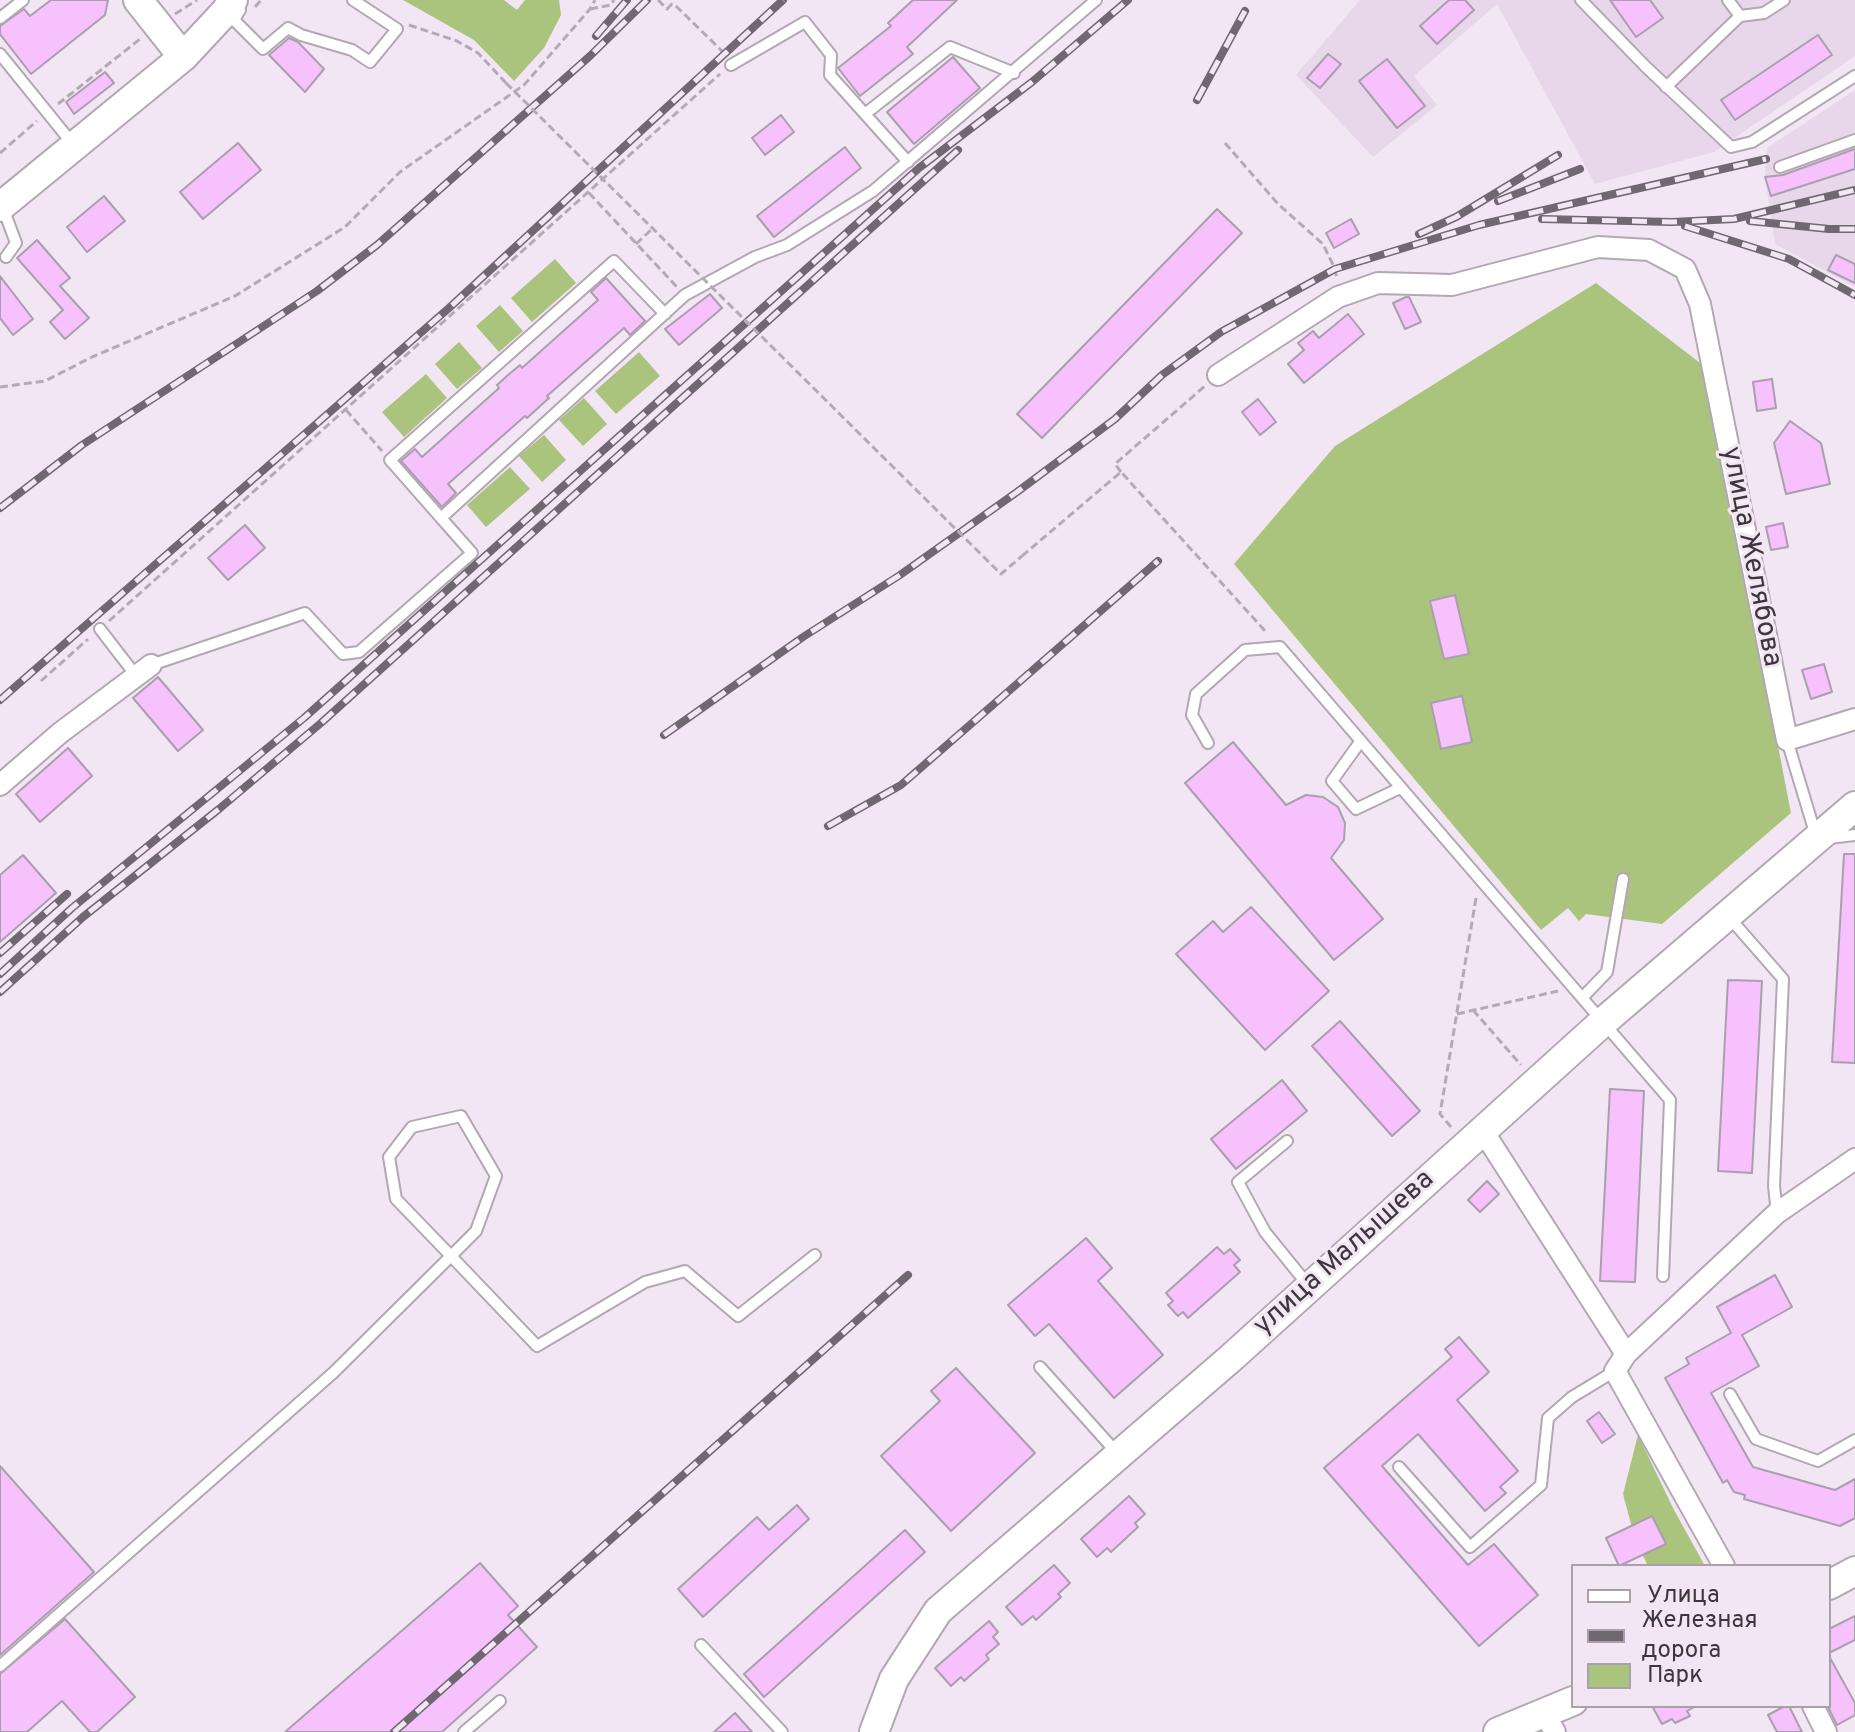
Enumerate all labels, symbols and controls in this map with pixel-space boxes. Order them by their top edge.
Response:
street label: улица Желябова [1712,444,1788,670]
street label: улица Малышева [1248,1164,1442,1344]
legend [1571,1564,1831,1708]
text: Улица [1647,1581,1720,1611]
text: Железная дорога [1641,1606,1758,1666]
text: Парк [1647,1661,1703,1691]

